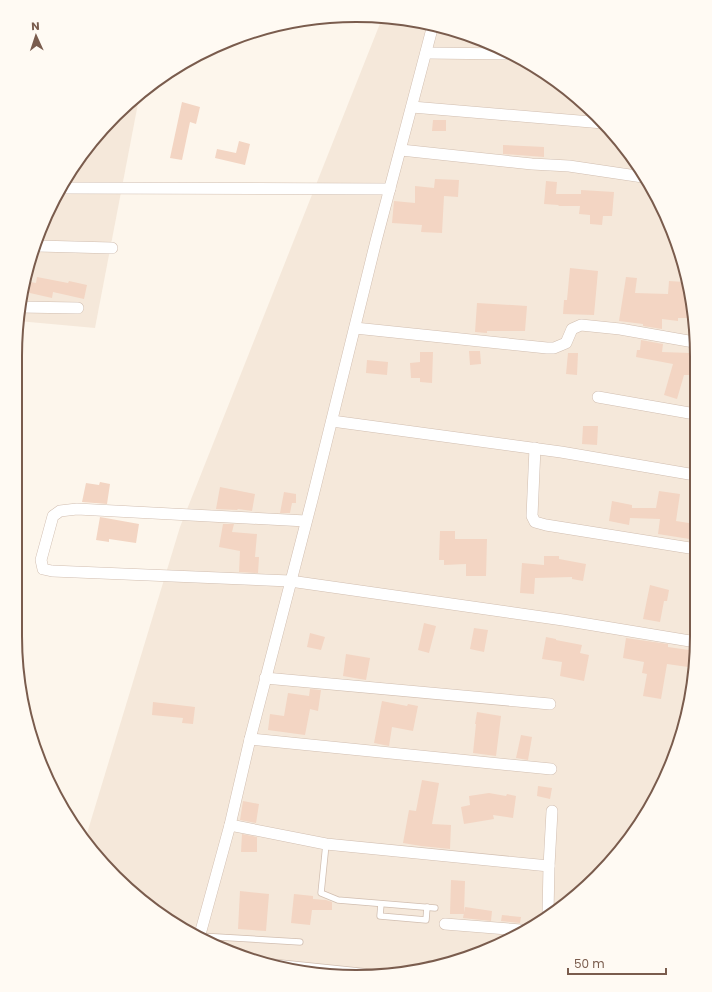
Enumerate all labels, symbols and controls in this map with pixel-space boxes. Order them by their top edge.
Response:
north arrow [16,16,56,56]
text: N [31,18,40,34]
scale bar [568,950,666,976]
text: 50 m [574,955,605,972]

